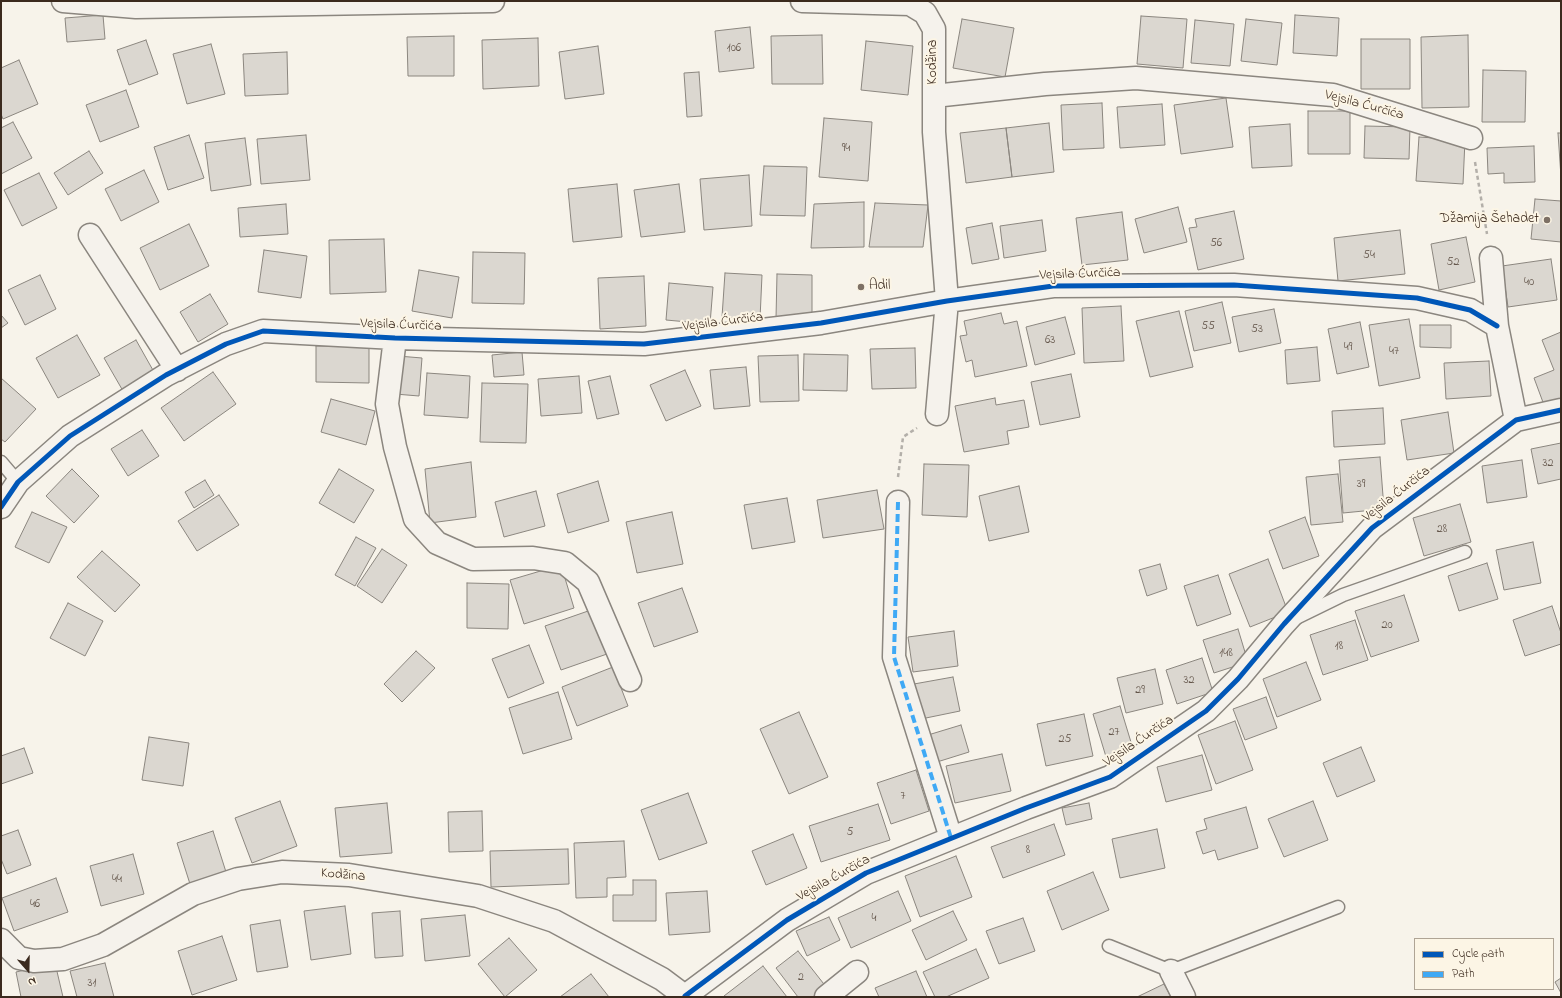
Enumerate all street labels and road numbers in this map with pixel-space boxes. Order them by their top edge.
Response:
street label: Kodžina [926,40,942,84]
street label: Vejsila Ćurčića [1323,87,1405,125]
street label: Vejsila Ćurčića [1039,265,1121,285]
street label: Vejsila Ćurčića [682,310,764,336]
street label: Vejsila Ćurčića [360,316,442,336]
street label: Vejsila Ćurčića [1360,463,1434,527]
street label: Vejsila Ćurčića [1101,712,1177,772]
street label: Vejsila Ćurčića [794,852,874,906]
street label: Kodžina [320,866,366,886]

